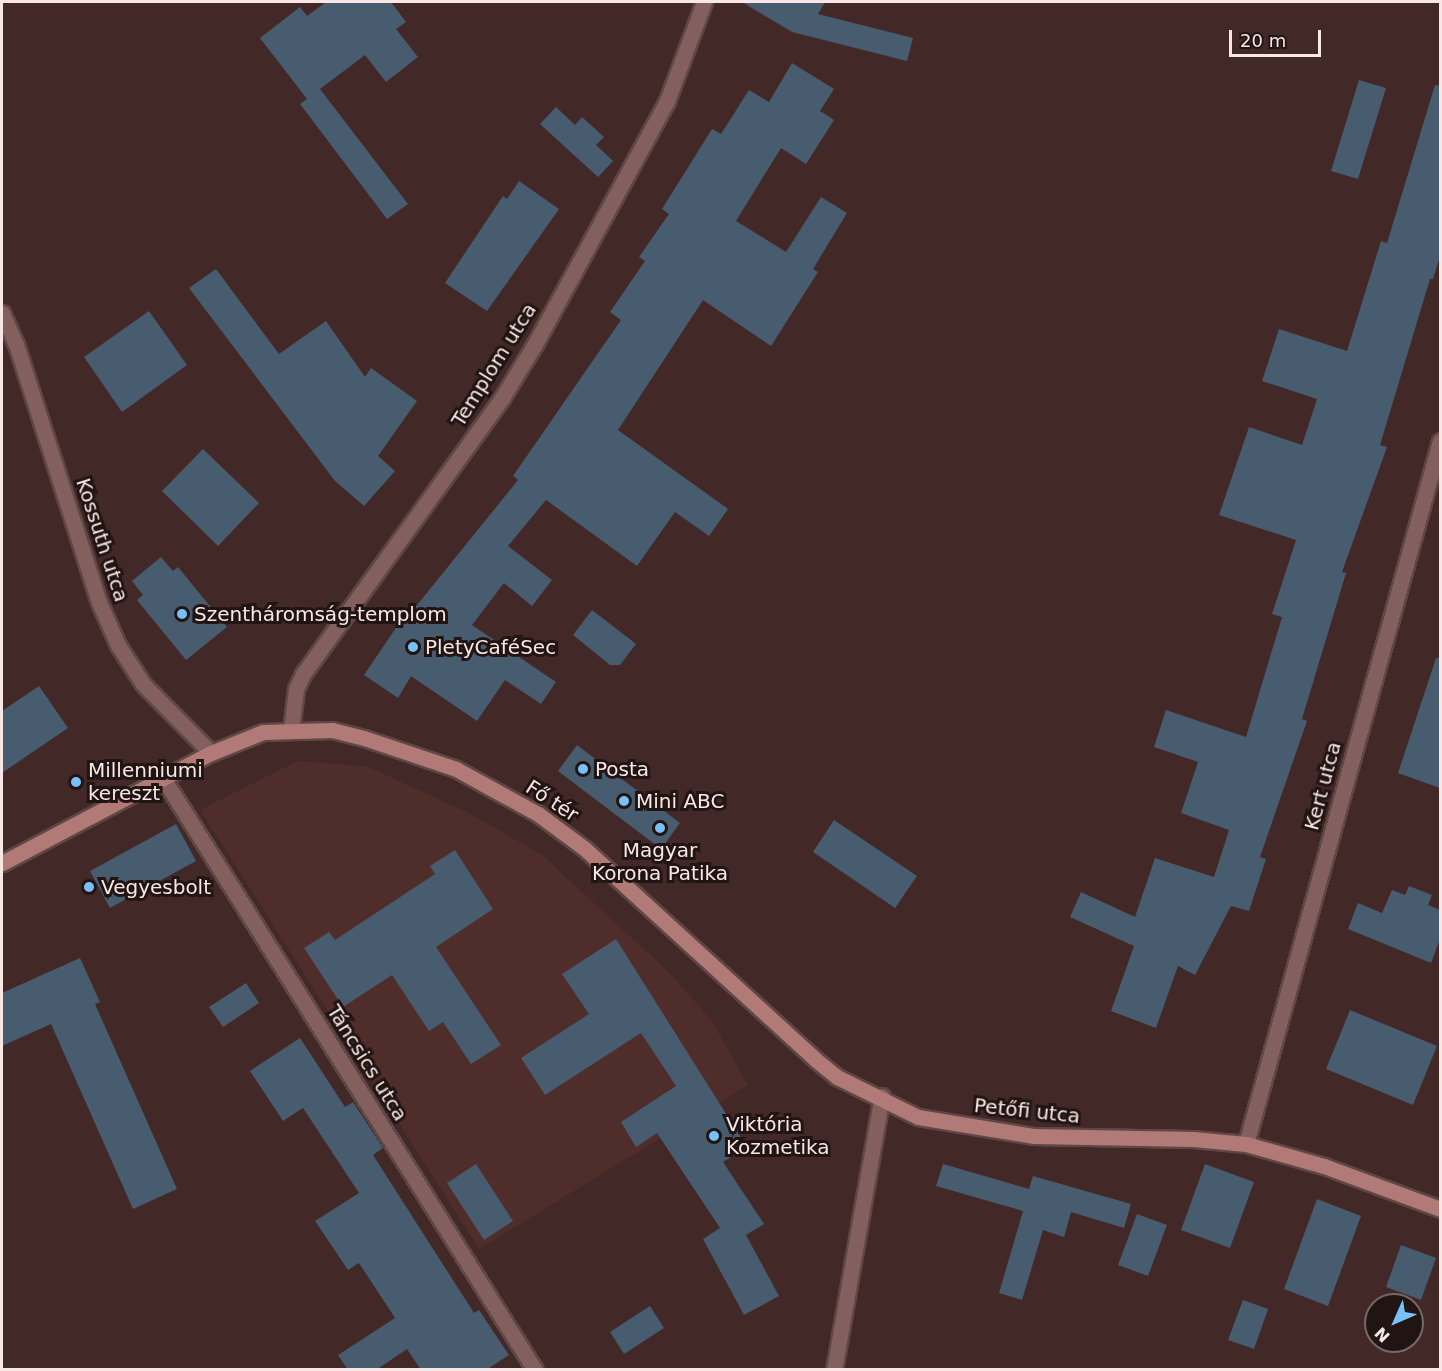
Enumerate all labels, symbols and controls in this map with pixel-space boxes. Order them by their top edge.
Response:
scale bar [1232,18,1324,56]
text: 20 m [1240,30,1286,51]
street label: Templom utca [447,299,541,431]
street label: Kossuth utca [71,475,133,605]
place label: Szentháromság-templom [194,602,447,626]
marker: Szentháromság-templom [175,607,189,621]
place label: PletyCaféSec [425,635,556,659]
marker: PletyCaféSec [406,640,420,654]
street label: Kert utca [1300,739,1346,833]
place label: Posta [595,757,649,781]
place label: Millenniumi kereszt [88,759,203,806]
marker: Posta [576,762,590,776]
marker: Millenniumi kereszt [69,775,83,789]
street label: Fő tér [521,775,583,827]
place label: Mini ABC [636,789,724,813]
marker: Mini ABC [617,794,631,808]
marker: Magyar Korona Patika [653,821,667,835]
place label: Magyar Korona Patika [592,838,728,885]
place label: Vegyesbolt [101,875,211,899]
marker: Vegyesbolt [82,880,96,894]
street label: Táncsics utca [322,1001,412,1125]
street label: Petőfi utca [973,1094,1081,1128]
place label: Viktória Kozmetika [726,1112,830,1159]
marker: Viktória Kozmetika [707,1129,721,1143]
north arrow [1364,1293,1424,1353]
text: N [1371,1323,1394,1346]

